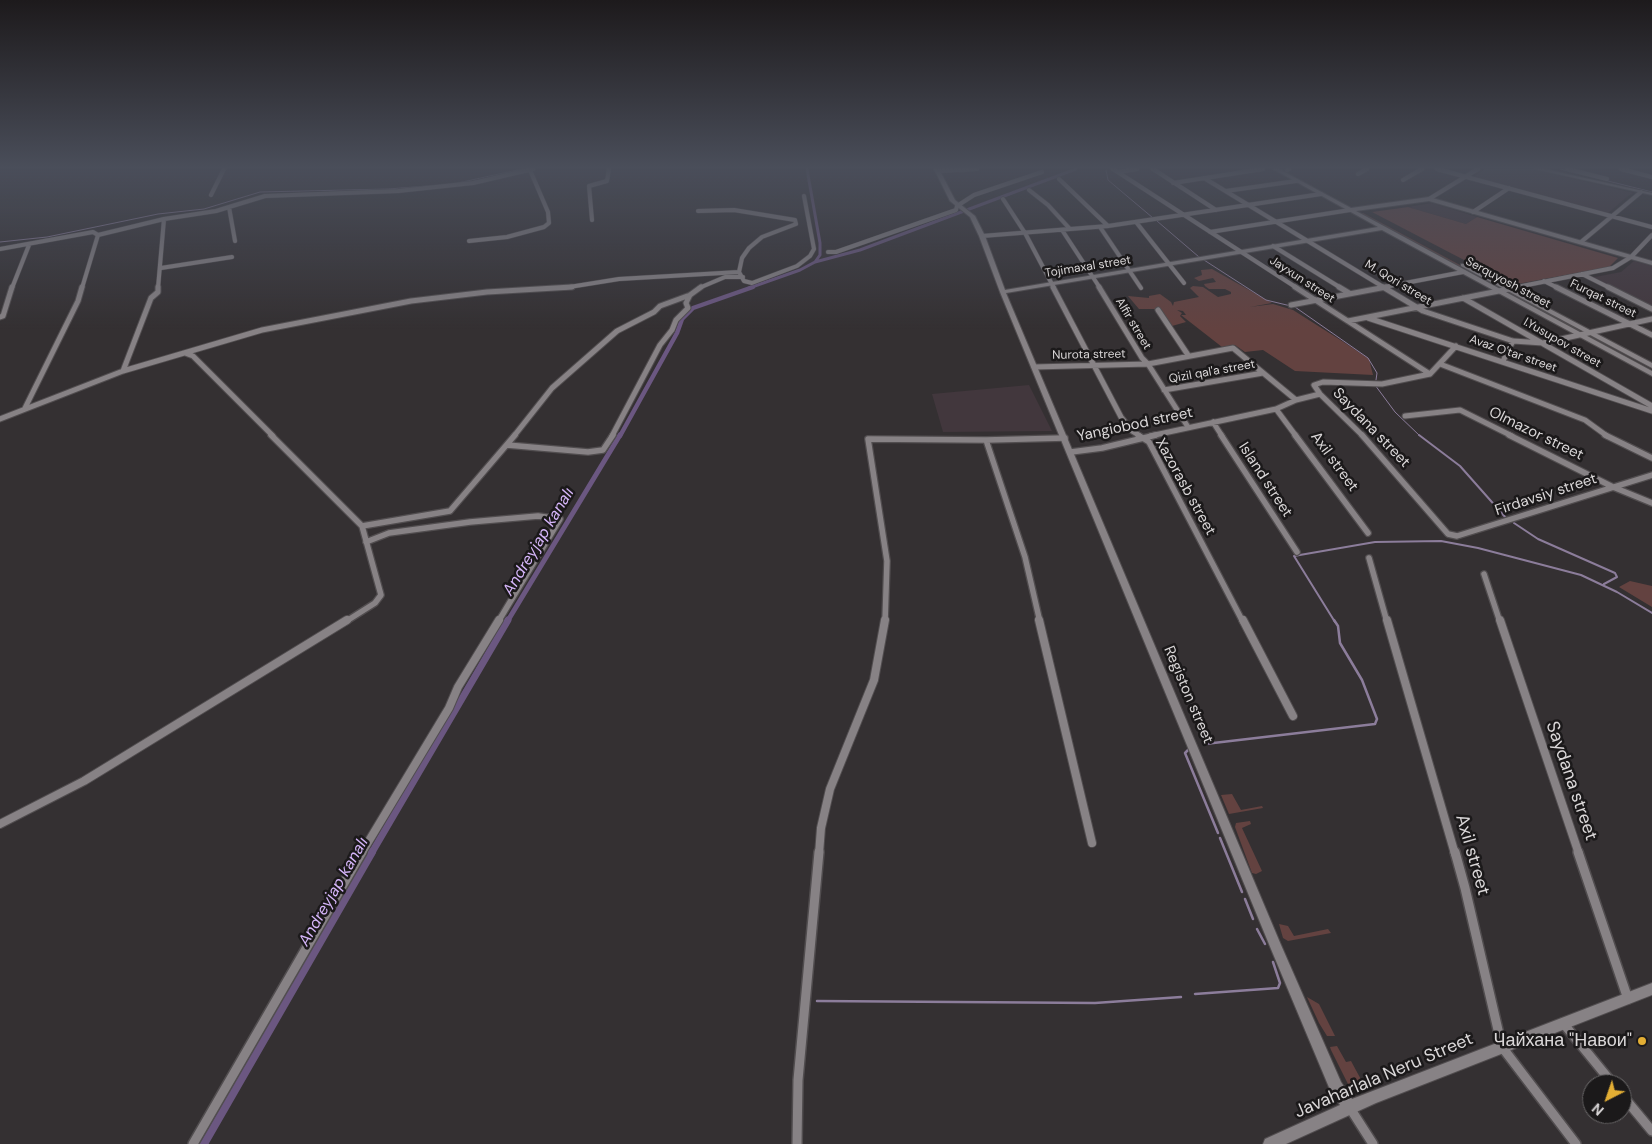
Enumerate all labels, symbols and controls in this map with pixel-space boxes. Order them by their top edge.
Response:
street label: Tojimaxal street [1044,253,1132,281]
street label: Jayxun street [1267,254,1337,306]
street label: Serquyosh street [1463,254,1553,312]
street label: M. Qori street [1362,257,1434,309]
street label: Furqat street [1567,277,1639,321]
street label: Alfir street [1112,296,1154,352]
street label: I.Yusupov street [1521,315,1603,371]
street label: Avaz O'tar street [1467,332,1559,376]
street label: Nurota street [1052,347,1126,363]
street label: Qizil qal'a street [1168,357,1256,387]
street label: Saydana street [1329,384,1413,472]
street label: Olmazor street [1486,403,1586,465]
street label: Yangiobod street [1075,404,1195,446]
street label: Axil street [1306,429,1362,495]
street label: Xazorasb street [1151,435,1219,539]
street label: Island street [1234,439,1296,521]
street label: Firdavsiy street [1493,470,1599,520]
water label: Andreyjap kanalı [499,485,579,599]
street label: Registon street [1159,643,1217,747]
street label: Saydana street [1541,719,1601,843]
street label: Axil street [1450,812,1494,898]
water label: Andreyjap kanalı [295,834,373,950]
street label: Javaharlala Neru Street [1291,1029,1477,1123]
place label: Чайхана "Навои" [1493,1030,1632,1052]
marker: Чайхана "Навои" [1636,1035,1648,1047]
north arrow [1582,1074,1632,1124]
text: N [1588,1099,1608,1120]

